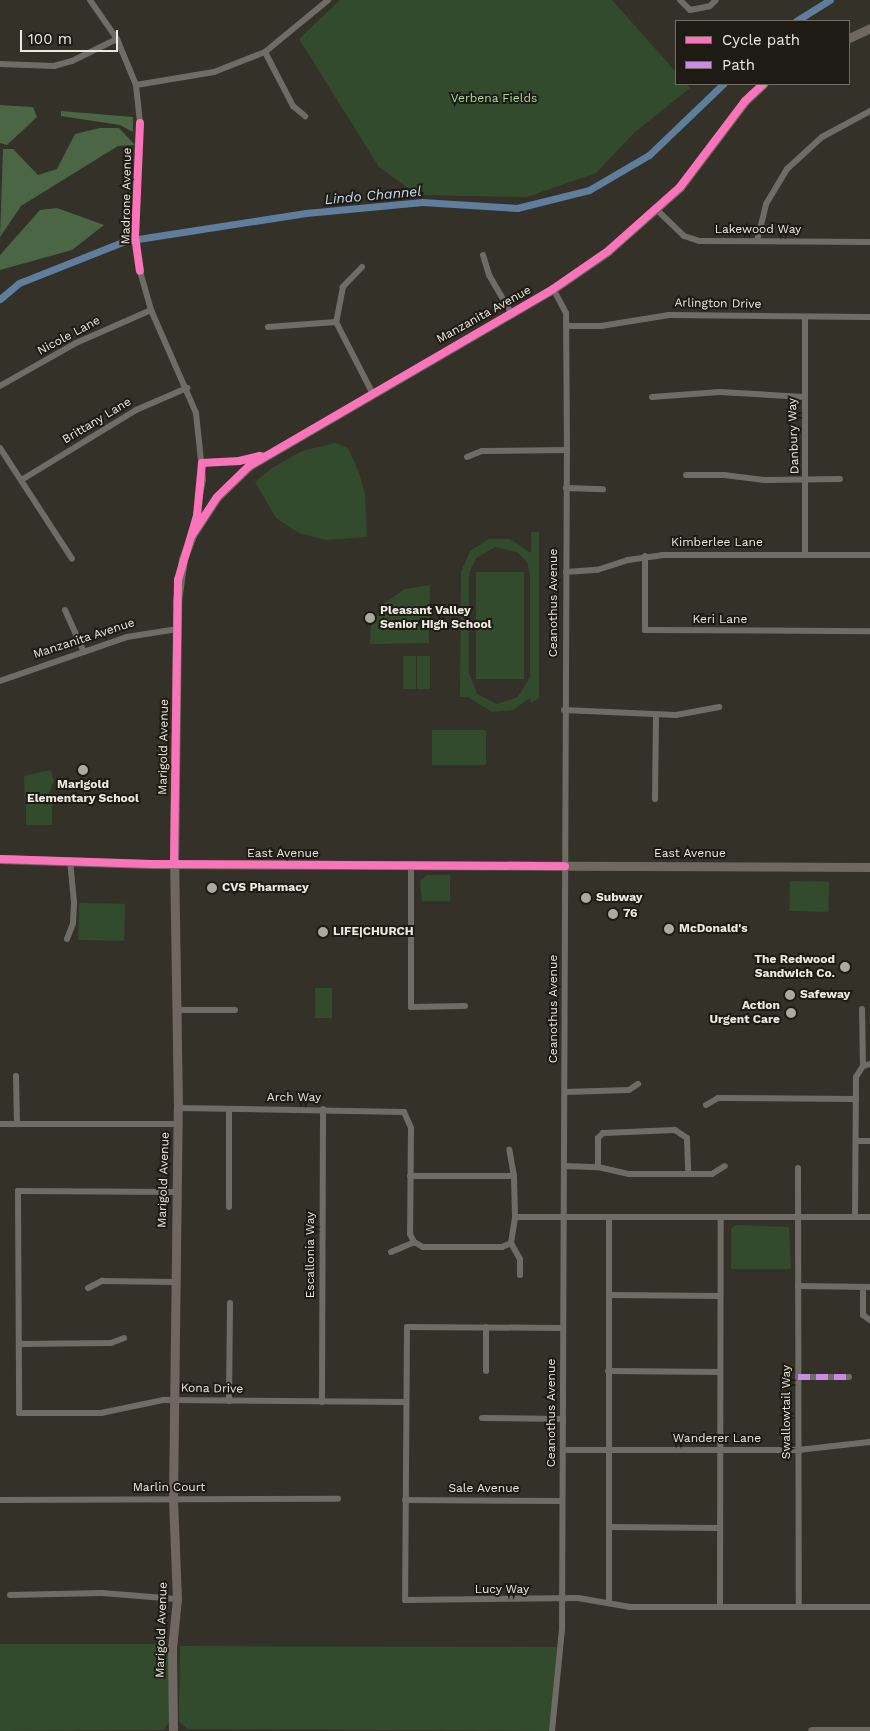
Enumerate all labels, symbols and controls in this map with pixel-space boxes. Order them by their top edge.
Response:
scale bar [22,20,120,52]
legend [675,20,850,85]
text: 100 m [28,30,72,48]
text: Cycle path [722,31,800,49]
text: Path [722,56,755,74]
park label: Verbena Fields [451,92,537,106]
street label: Madrone Avenue [119,147,135,245]
water label: Lindo Channel [324,182,422,208]
street label: Lakewood Way [715,223,801,237]
street label: Manzanita Avenue [434,283,534,347]
street label: Arlington Drive [674,296,762,312]
street label: Nicole Lane [35,313,103,359]
street label: Brittany Lane [60,395,134,447]
street label: Danbury Way [785,397,803,475]
street label: Kimberlee Lane [671,536,763,550]
street label: Ceanothus Avenue [547,548,561,658]
place label: Pleasant Valley Senior High School [380,604,492,632]
marker: Pleasant Valley Senior High School [364,612,376,624]
street label: Keri Lane [693,613,747,627]
street label: Manzanita Avenue [31,616,137,662]
street label: Marigold Avenue [156,699,172,795]
marker: Marigold Elementary School [77,764,89,776]
place label: Marigold Elementary School [27,778,139,806]
street label: East Avenue [247,847,319,861]
street label: East Avenue [654,847,726,861]
place label: CVS Pharmacy [222,881,309,895]
marker: CVS Pharmacy [206,882,218,894]
place label: Subway [596,891,643,905]
marker: Subway [580,892,592,904]
place label: 76 [623,907,637,921]
marker: 76 [607,908,619,920]
place label: McDonald's [679,922,748,936]
marker: McDonald's [663,923,675,935]
place label: LIFE|CHURCH [333,925,414,939]
marker: LIFE|CHURCH [317,926,329,938]
place label: The Redwood Sandwich Co. [754,953,835,981]
street label: Ceanothus Avenue [547,954,561,1064]
marker: The Redwood Sandwich Co. [839,961,851,973]
place label: Safeway [800,988,850,1002]
marker: Safeway [784,989,796,1001]
place label: Action Urgent Care [710,999,780,1027]
marker: Action Urgent Care [784,1006,798,1020]
street label: Arch Way [267,1091,321,1105]
street label: Marigold Avenue [155,1132,173,1228]
street label: Escallonia Way [304,1211,318,1299]
street label: Ceanothus Avenue [545,1358,559,1468]
street label: Swallowtail Way [780,1364,794,1460]
street label: Kona Drive [181,1381,243,1397]
street label: Wanderer Lane [673,1432,761,1446]
street label: Marlin Court [133,1481,205,1495]
street label: Sale Avenue [448,1482,520,1496]
street label: Marigold Avenue [153,1582,171,1678]
street label: Lucy Way [475,1583,529,1597]

